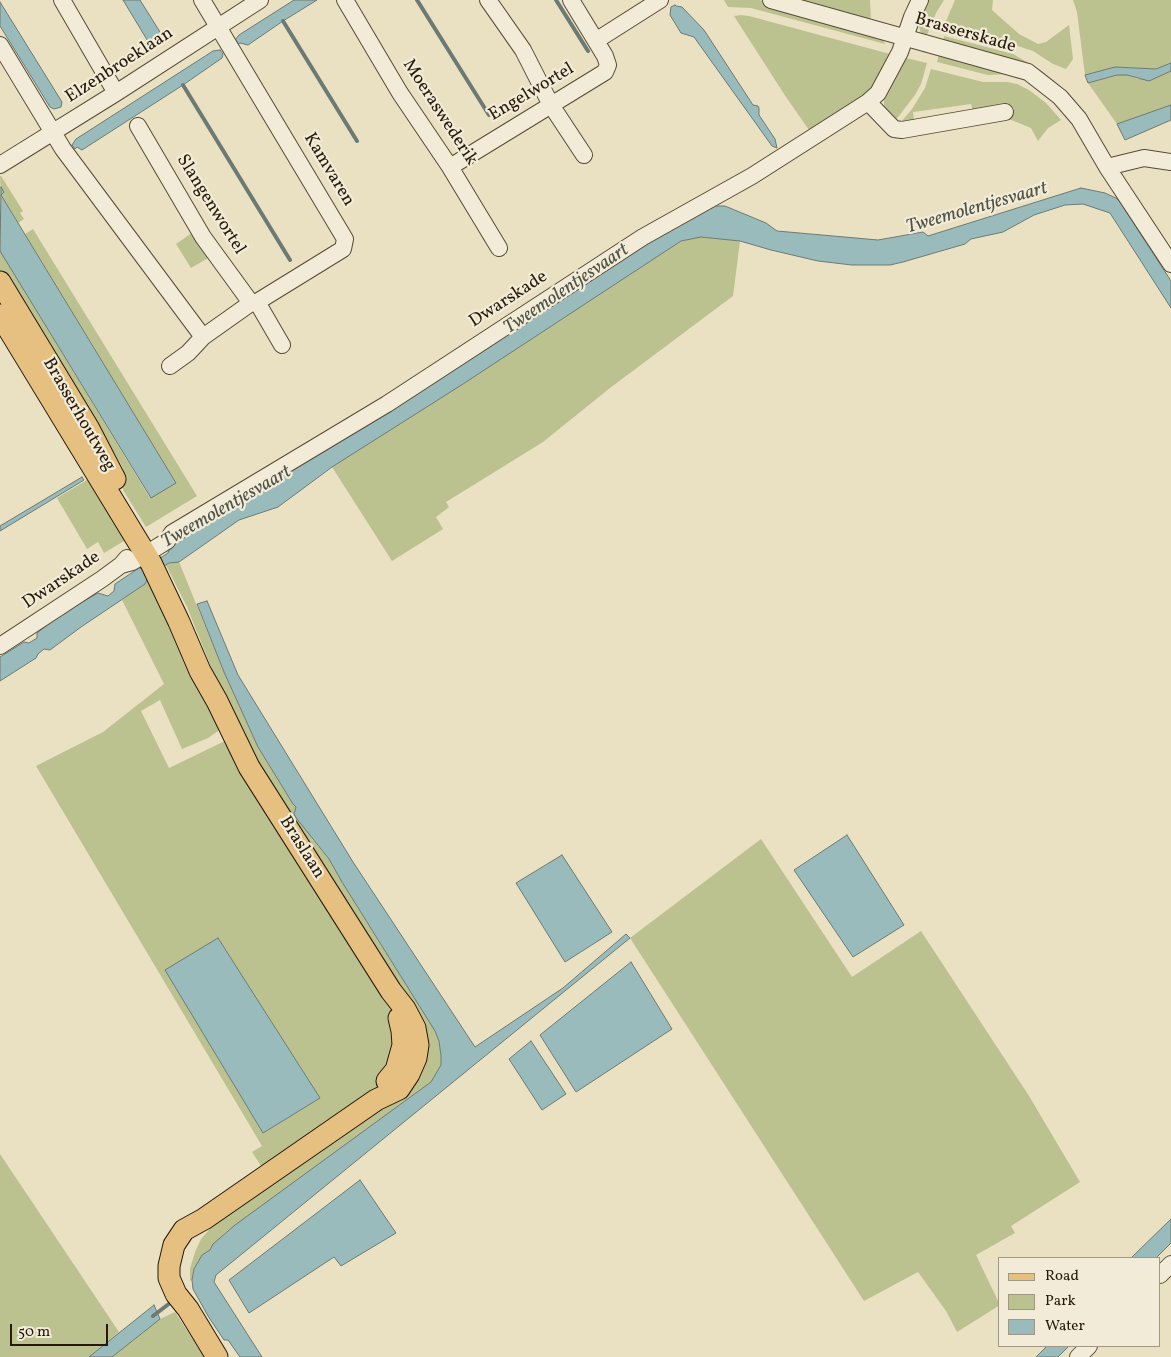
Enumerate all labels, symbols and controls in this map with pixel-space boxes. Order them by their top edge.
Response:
street label: Brasserskade [912,9,1018,59]
street label: Elzenbroeklaan [62,23,178,109]
street label: Moeraswederik [397,56,481,170]
street label: Engelwortel [485,59,579,127]
street label: Kamvaren [298,129,358,211]
street label: Slangenwortel [171,151,249,259]
water label: Tweemolentjesvaart [904,178,1050,240]
water label: Tweemolentjesvaart [500,240,634,340]
street label: Dwarskade [466,267,552,333]
street label: Brasserhoutweg [37,354,119,476]
water label: Tweemolentjesvaart [158,462,296,554]
street label: Dwarskade [19,547,105,615]
street label: Braslaan [273,813,329,883]
legend [998,1257,1161,1347]
text: Road [1045,1266,1079,1287]
text: Park [1045,1291,1076,1312]
scale bar [12,1314,110,1346]
text: Water [1045,1316,1085,1337]
text: 50 m [18,1322,50,1343]

